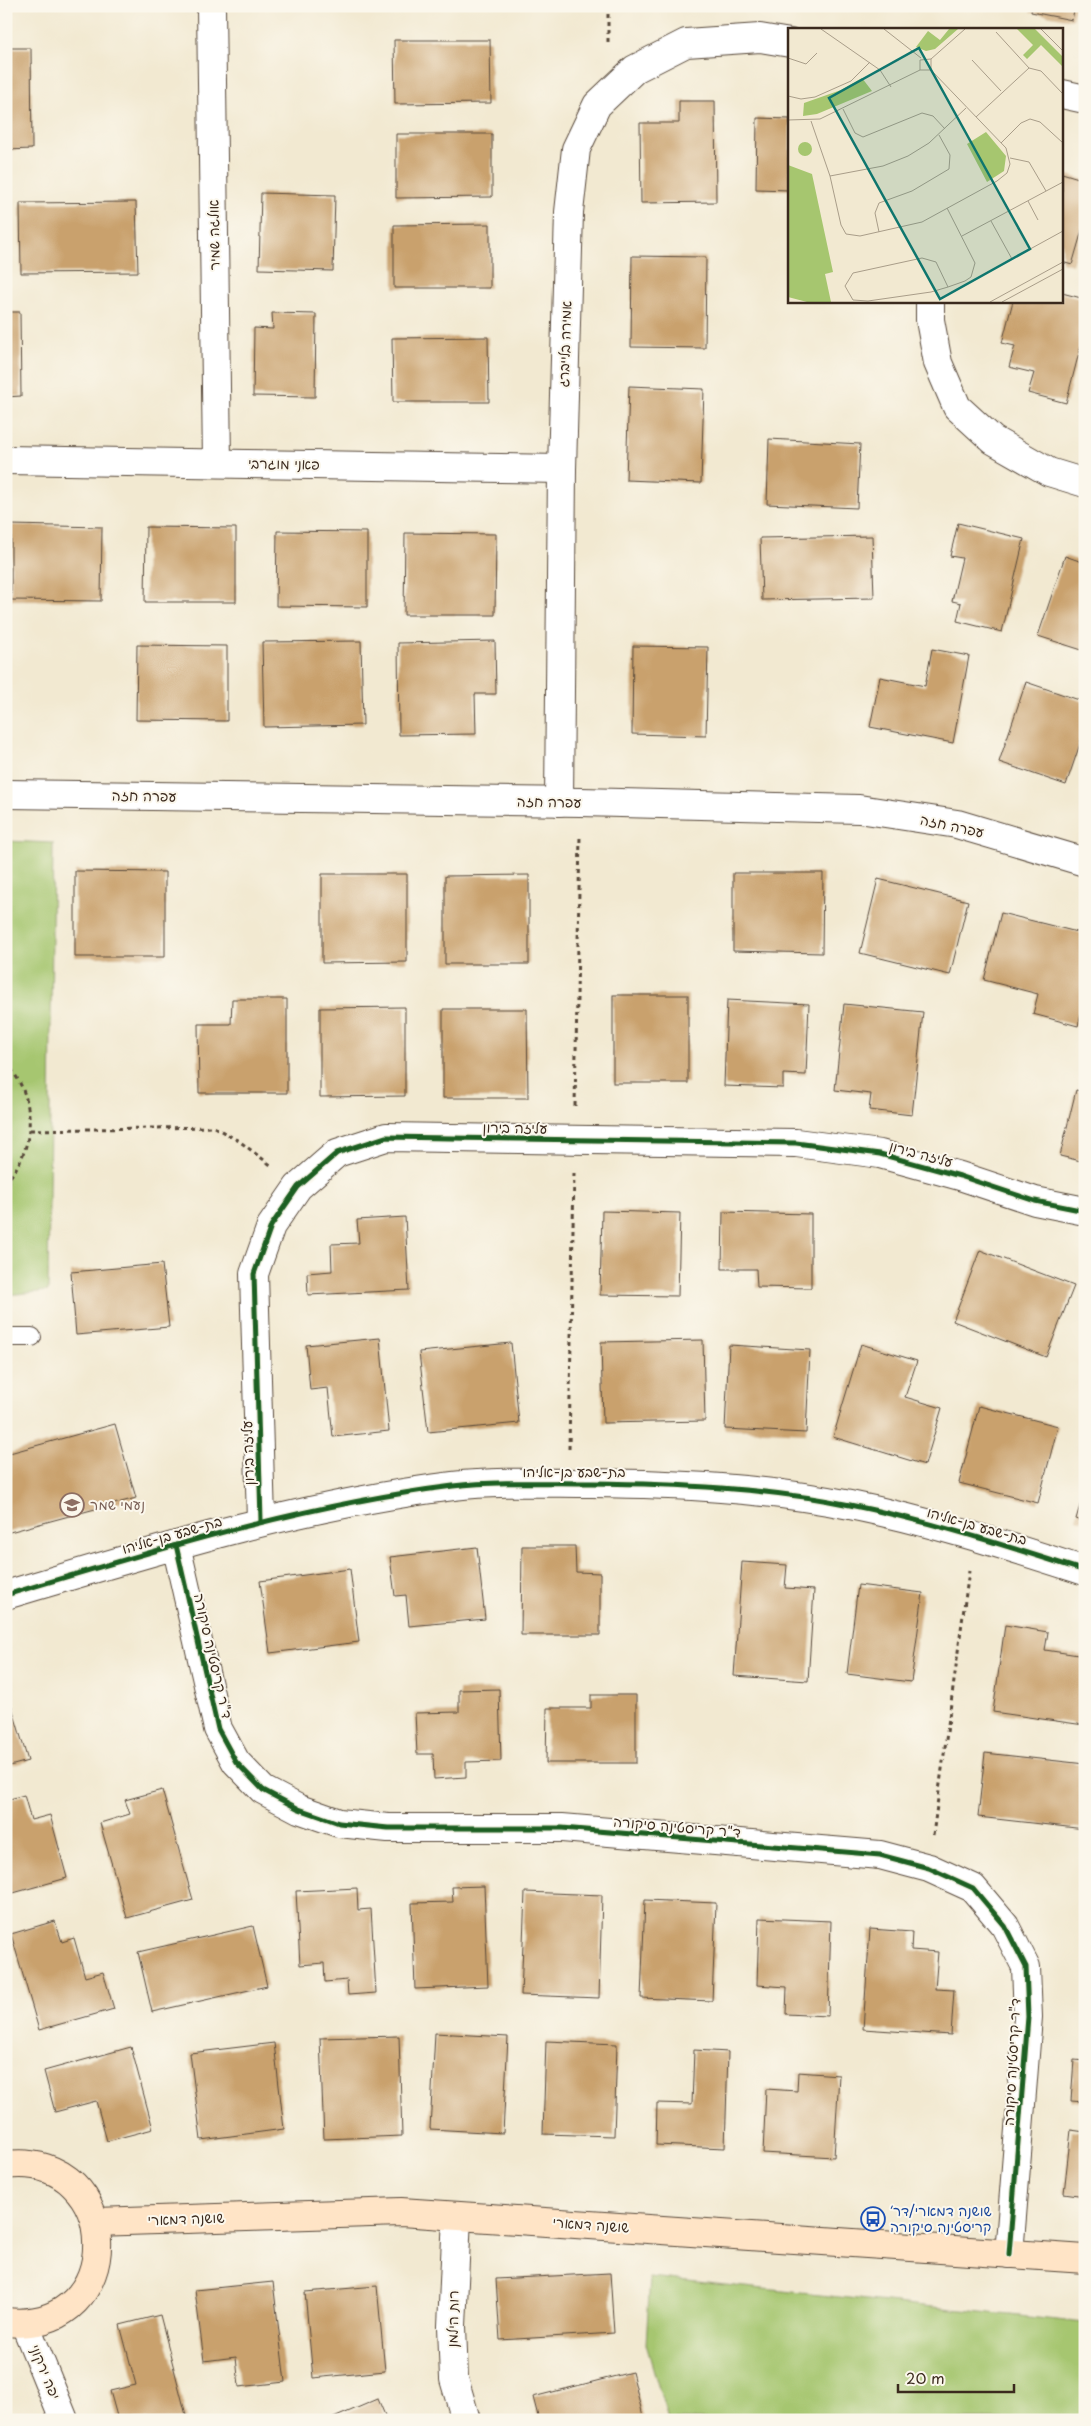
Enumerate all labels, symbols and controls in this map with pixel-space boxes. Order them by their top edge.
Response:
inset map [788,28,1064,302]
street label: אולגה שמיר [202,199,225,271]
street label: אמירה בלייברג [552,300,577,388]
street label: פאני מוגרבי [248,452,320,475]
street label: עפרה חזה [112,784,176,807]
street label: עפרה חזה [517,790,581,813]
street label: עפרה חזה [918,809,986,842]
street label: עליזה בירון [482,1116,548,1139]
street label: עליזה בירון [887,1135,955,1172]
street label: עליזה בירון [236,1420,259,1486]
street label: בת-שבע בן-אליהו [522,1461,626,1482]
school or university icon: נעמי שמר [59,1492,85,1518]
place label: נעמי שמר [90,1494,145,1515]
street label: בת-שבע בן-אליהו [925,1501,1030,1550]
street label: בת-שבע בן-אליהו [119,1510,224,1559]
street label: ד"ר קריסטינה סיקורה [189,1591,238,1721]
street label: ד"ר קריסטינה סיקורה [612,1810,742,1843]
street label: ד"ר קריסטינה סיקורה [998,1997,1025,2126]
place label: שושנה דמארי/דר׳ קריסטינה סיקורה [890,2200,992,2237]
bus stop icon: שושנה דמארי/דר׳ קריסטינה סיקורה [860,2206,886,2232]
street label: שושנה דמארי [147,2207,225,2230]
street label: שושנה דמארי [552,2211,630,2238]
street label: רות הילמן [442,2290,463,2348]
street label: יפה ירקוני [25,2341,66,2402]
scale bar [898,2361,1015,2393]
text: 20 m [906,2366,945,2389]

